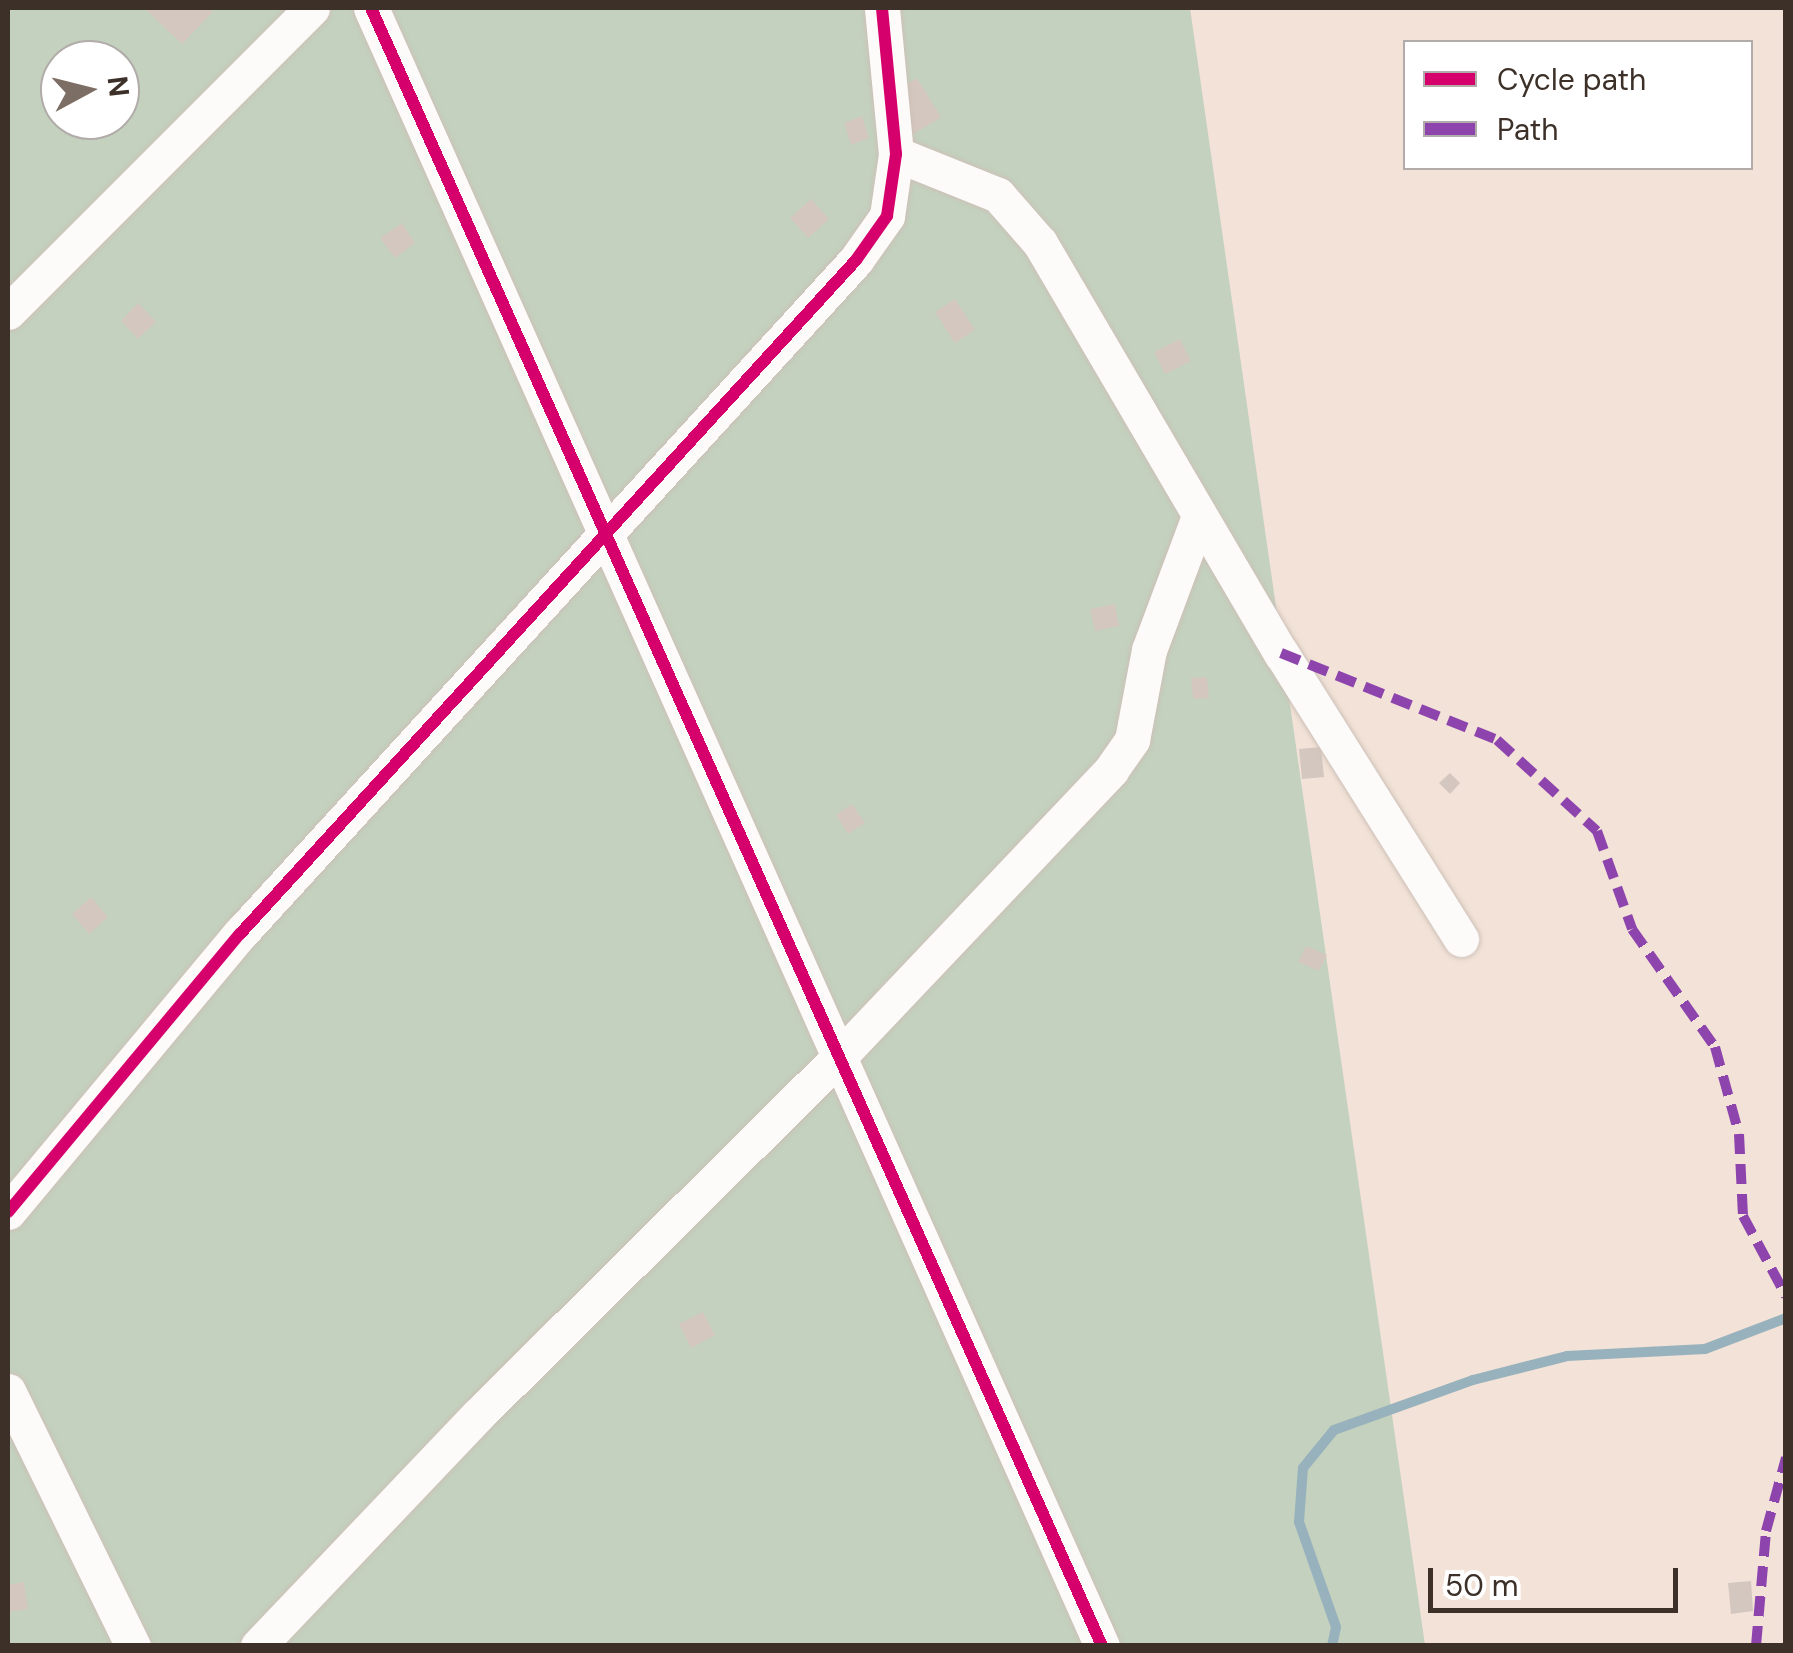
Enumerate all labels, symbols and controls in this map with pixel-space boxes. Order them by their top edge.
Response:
north arrow [40,40,140,140]
legend [1403,40,1753,170]
text: Cycle path [1497,60,1646,99]
text: N [99,74,138,99]
text: Path [1497,110,1559,149]
scale bar [1433,1548,1683,1610]
text: 50 m [1445,1566,1519,1605]

